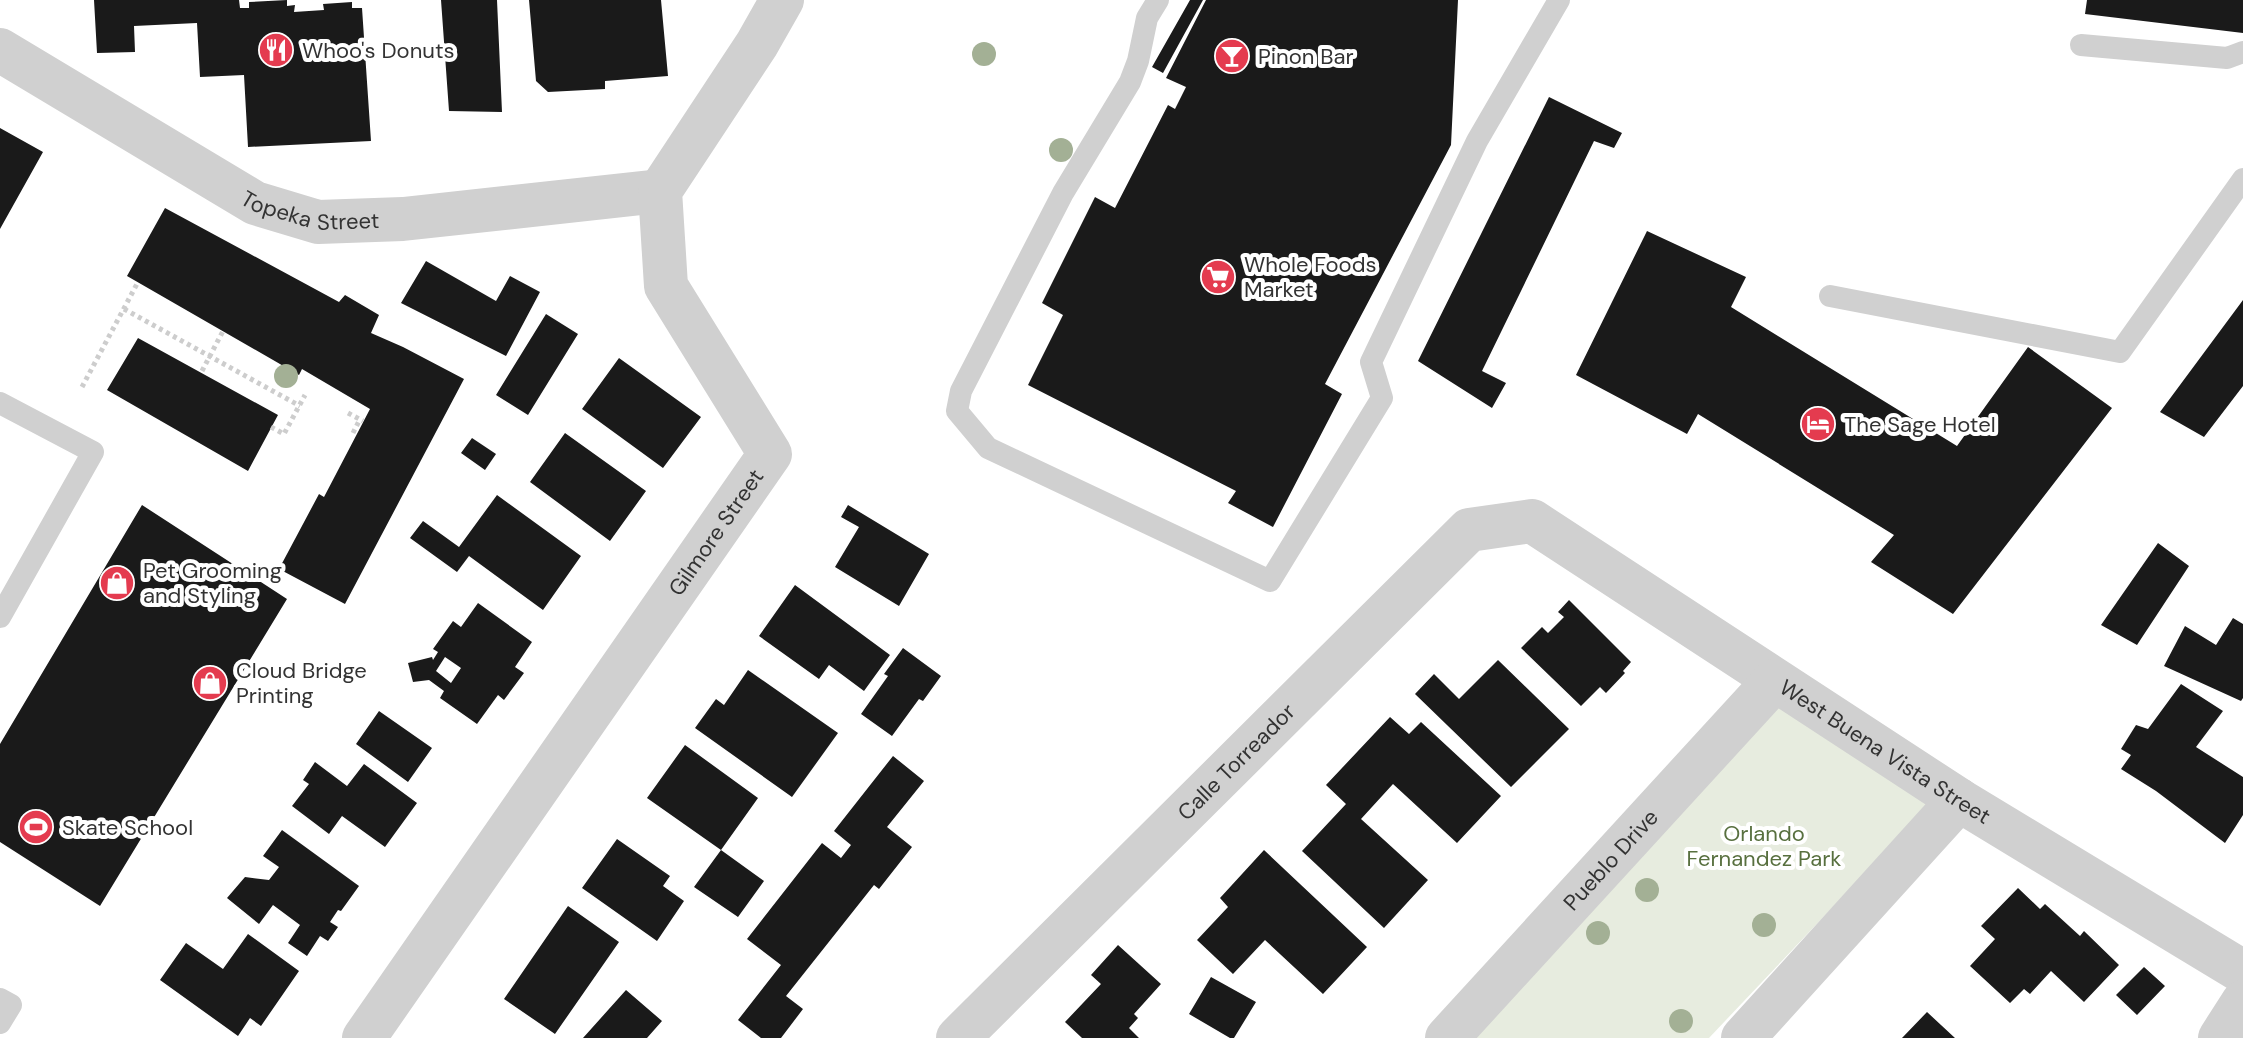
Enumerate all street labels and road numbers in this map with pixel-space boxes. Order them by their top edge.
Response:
street label: Topeka Street [236,183,380,237]
street label: Gilmore Street [661,463,770,601]
street label: West Buena Vista Street [1774,672,1996,830]
street label: Calle Torreador [1171,697,1301,826]
street label: Pueblo Drive [1557,803,1664,916]

